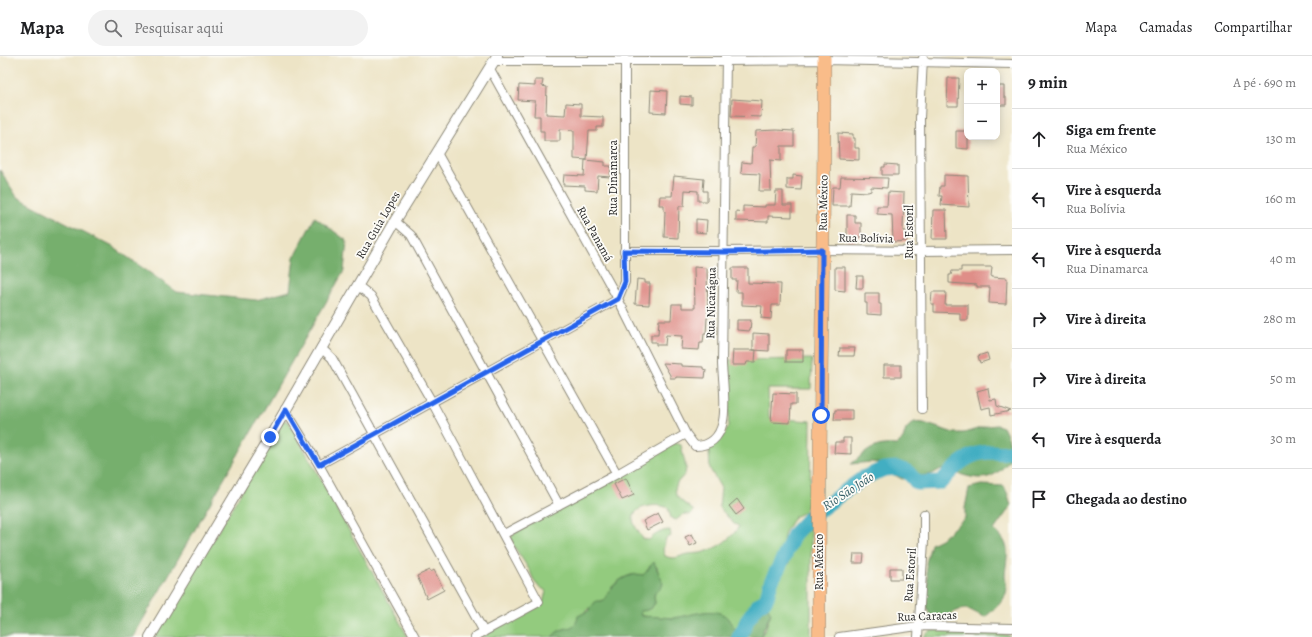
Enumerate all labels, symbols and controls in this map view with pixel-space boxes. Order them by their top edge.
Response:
search box [88,10,368,46]
text: Mapa [20,15,64,41]
icon: search [102,17,124,39]
text: Pesquisar aqui [134,18,224,38]
text: Mapa [1085,18,1117,37]
text: Camadas [1139,18,1192,37]
text: Compartilhar [1214,18,1292,37]
map controls [964,68,1000,140]
button: + [964,68,1000,104]
text: 9 min [1028,71,1068,94]
text: A pé · 690 m [1233,74,1296,91]
button: − [964,104,1000,140]
text: Siga em frente [1066,120,1156,140]
icon: ahead [1028,128,1050,150]
text: 130 m [1266,130,1296,147]
street label: Rua Dinamarca [605,140,621,216]
text: Rua México [1066,140,1127,157]
street label: Rua México [815,175,831,231]
text: Vire à esquerda [1066,180,1162,200]
street label: Rua Guia Lopes [352,188,404,262]
icon: left [1028,188,1050,210]
text: 160 m [1265,190,1296,207]
text: Rua Bolívia [1066,200,1126,217]
street label: Rua Panamá [573,203,617,265]
street label: Rua Estoril [901,205,917,259]
street label: Rua Bolívia [838,230,894,246]
text: Vire à esquerda [1066,240,1162,260]
icon: left [1028,248,1050,270]
text: 40 m [1270,250,1296,267]
text: Rua Dinamarca [1066,260,1148,277]
street label: Rua Nicarágua [702,266,720,339]
icon: right [1028,308,1050,330]
text: Vire à direita [1066,309,1146,329]
text: 280 m [1263,310,1296,327]
icon: right [1028,368,1050,390]
text: Vire à direita [1066,369,1146,389]
text: 50 m [1270,370,1296,387]
route start [812,406,830,424]
route end [261,428,279,446]
icon: left [1028,428,1050,450]
text: Vire à esquerda [1066,429,1162,449]
text: 30 m [1270,430,1296,447]
water label: Rio São João [819,468,877,514]
icon: arrive [1028,488,1050,510]
text: Chegada ao destino [1066,489,1187,509]
street label: Rua México [811,534,827,590]
street label: Rua Estoril [900,547,920,603]
street label: Rua Caracas [897,607,957,625]

